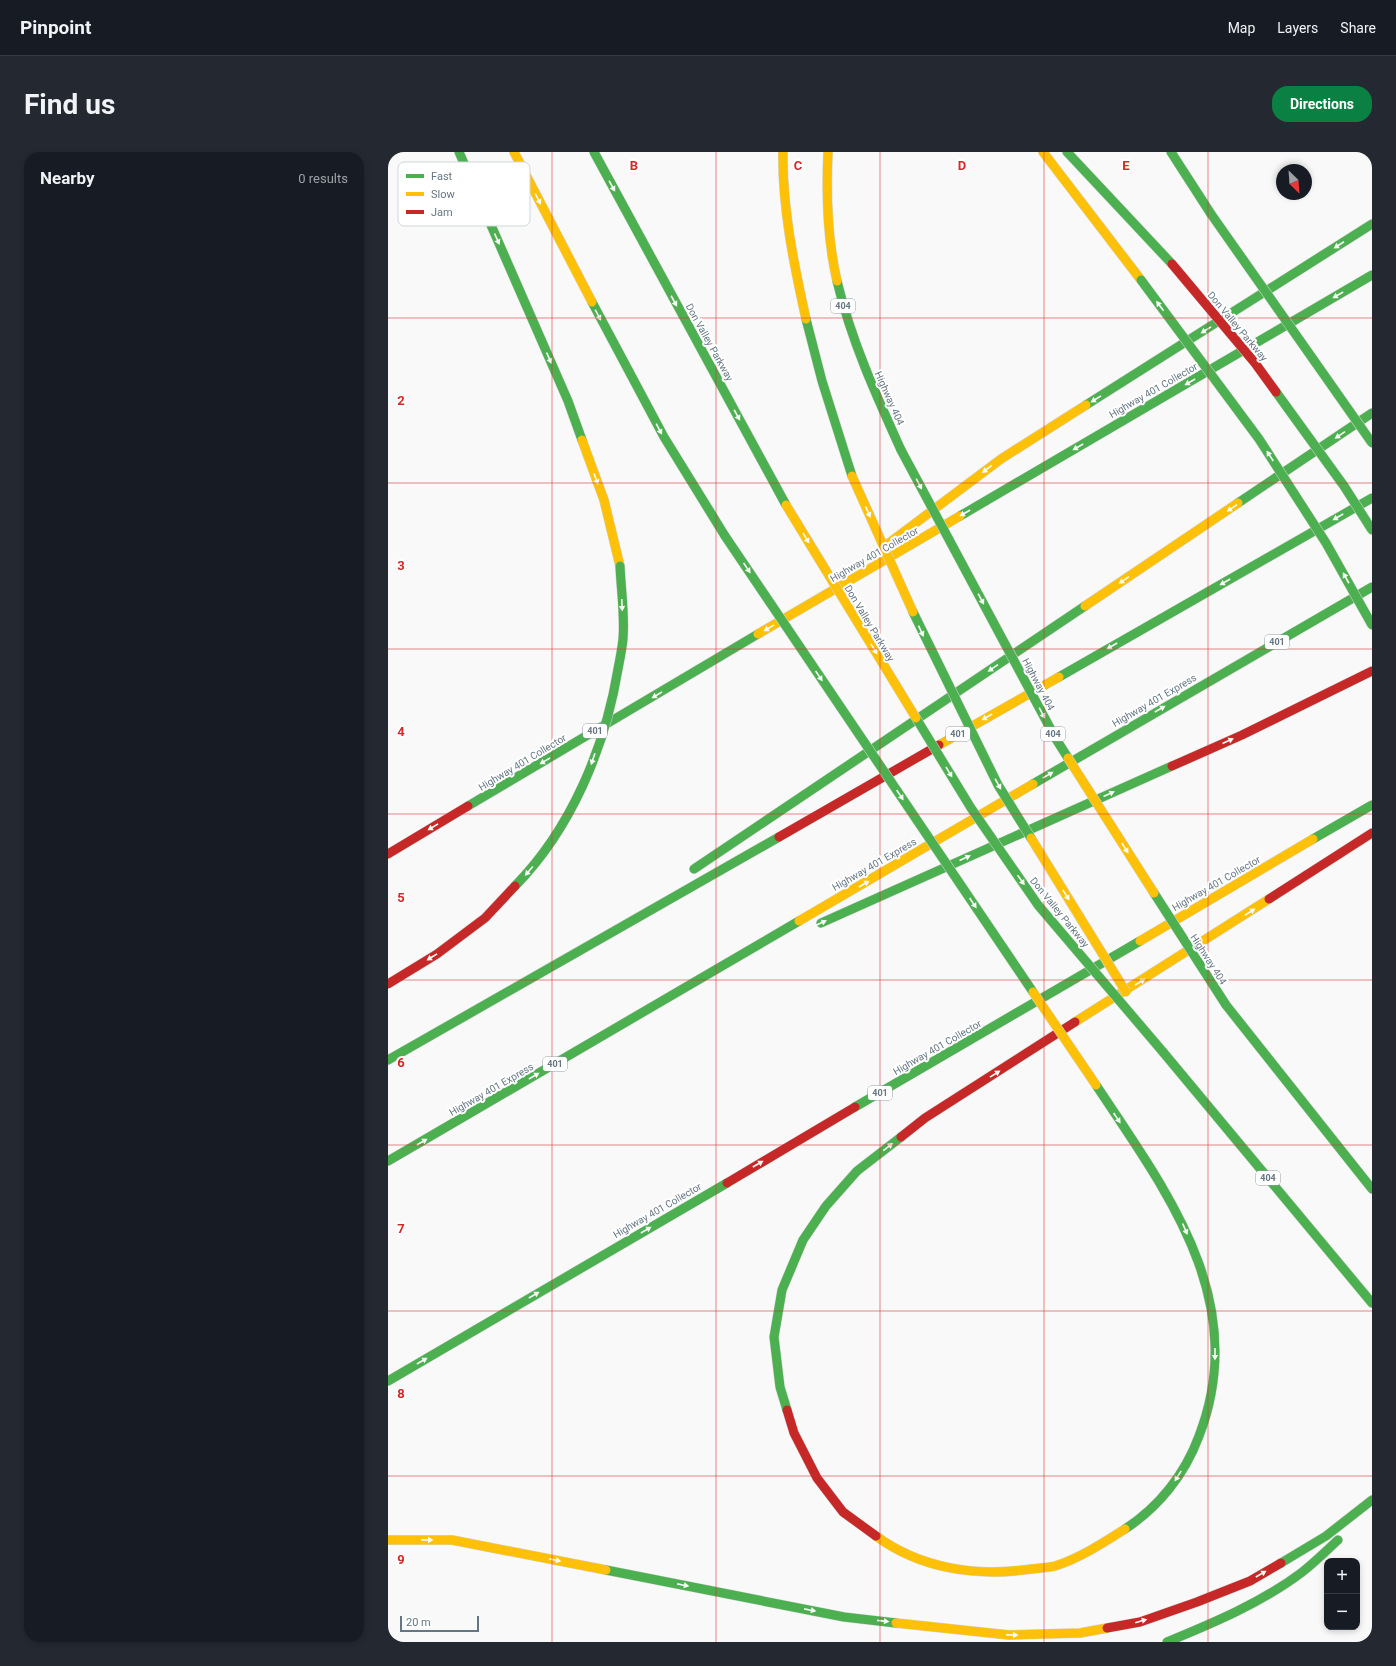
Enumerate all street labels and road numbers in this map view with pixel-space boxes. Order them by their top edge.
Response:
street label: Don Valley Parkway [1205,289,1270,363]
road number: 404 [831,299,855,313]
street label: Don Valley Parkway [684,302,736,383]
street label: Highway 401 Collector [1107,360,1200,420]
street label: Highway 404 [873,370,906,427]
street label: Highway 401 Collector [828,524,921,584]
street label: Don Valley Parkway [842,583,897,664]
road number: 401 [1265,635,1289,649]
street label: Highway 404 [1020,656,1057,713]
street label: Highway 401 Express [1110,672,1198,729]
road number: 401 [583,724,607,738]
road number: 401 [946,727,970,741]
road number: 404 [1041,727,1065,741]
street label: Highway 401 Collector [477,732,568,793]
street label: Highway 401 Express [830,836,918,893]
street label: Highway 401 Collector [1170,853,1263,913]
street label: Don Valley Parkway [1028,875,1091,950]
street label: Highway 404 [1188,932,1229,987]
street label: Highway 401 Collector [891,1017,984,1077]
road number: 401 [543,1057,567,1071]
street label: Highway 401 Express [447,1061,535,1118]
road number: 401 [868,1086,892,1100]
road number: 404 [1256,1171,1280,1185]
street label: Highway 401 Collector [611,1180,704,1240]

